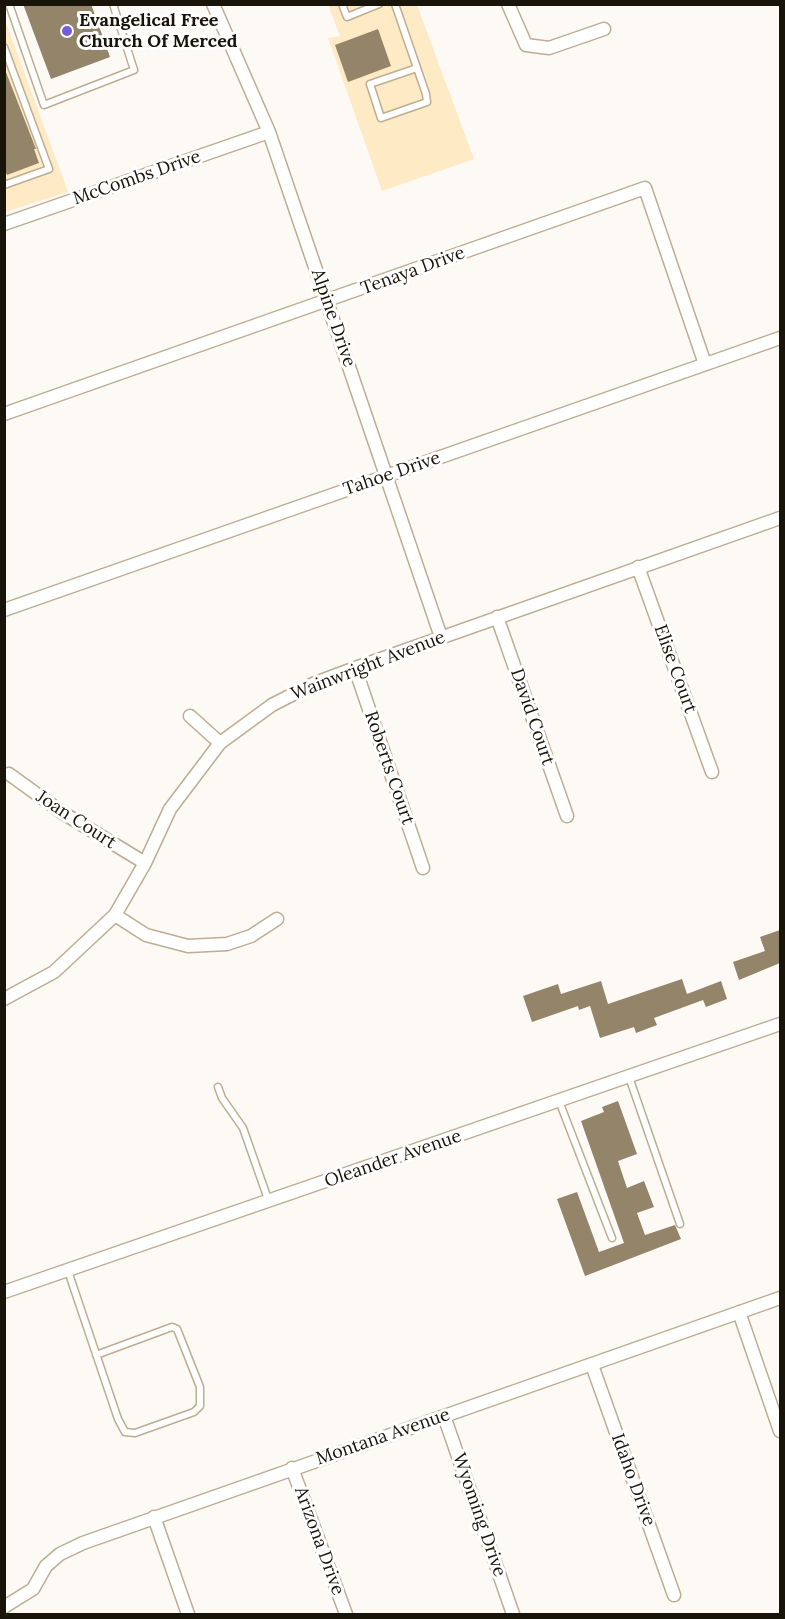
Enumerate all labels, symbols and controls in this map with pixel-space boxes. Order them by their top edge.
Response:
place label: Evangelical Free Church Of Merced [79,10,238,52]
marker: Evangelical Free Church Of Merced [60,24,74,38]
street label: McCombs Drive [70,146,204,210]
street label: Tenaya Drive [358,242,468,300]
street label: Alpine Drive [306,266,360,370]
street label: Tahoe Drive [341,447,443,501]
street label: Elise Court [649,622,701,716]
street label: Wainwright Avenue [288,627,448,705]
street label: David Court [505,666,559,768]
street label: Roberts Court [359,708,419,828]
street label: Joan Court [32,786,120,854]
street label: Oleander Avenue [322,1125,464,1193]
street label: Montana Avenue [313,1404,453,1470]
street label: Idaho Drive [606,1431,660,1529]
street label: Wyoming Drive [448,1450,510,1580]
street label: Arizona Drive [289,1484,349,1598]

